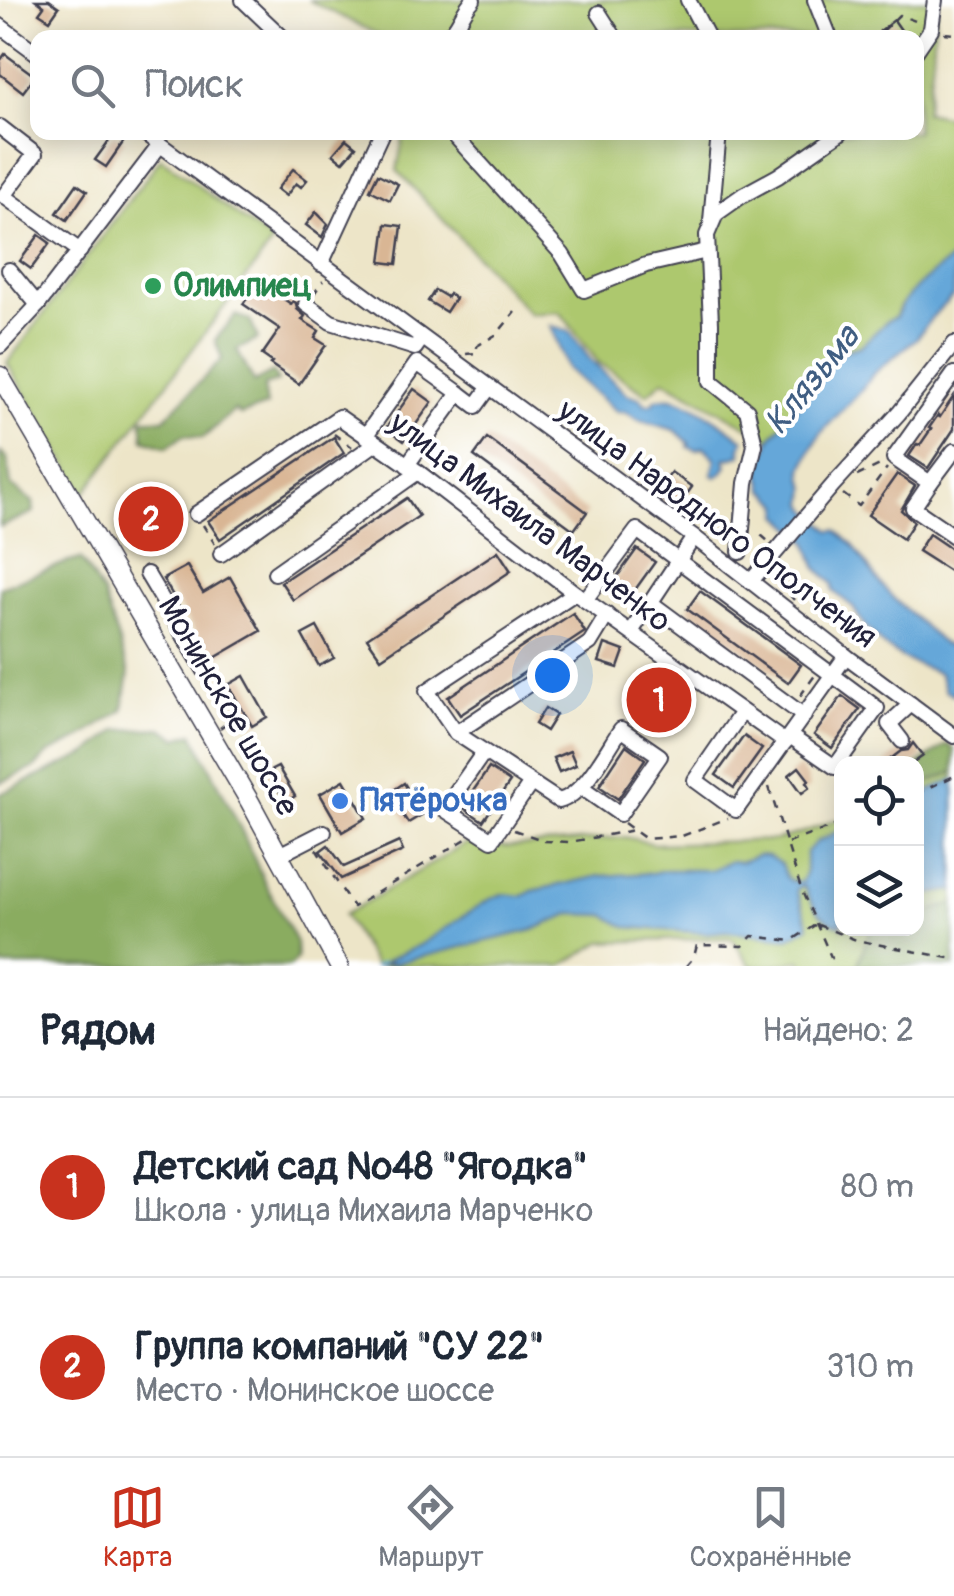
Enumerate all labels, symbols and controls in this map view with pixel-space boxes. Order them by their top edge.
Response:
search box [30,30,924,140]
icon: search [65,58,120,113]
text: Поиск [145,61,244,109]
place label: Олимпиец [173,266,312,306]
marker: Олимпиец [142,275,164,297]
water label: Клязьма [755,315,870,443]
street label: улица Народного Ополчения [549,390,884,657]
street label: улица Михаила Марченко [380,402,679,641]
pin: 2 [118,482,184,556]
street label: Монинское шоссе [149,589,307,823]
your location [527,650,578,701]
pin: 1 [626,662,692,738]
map controls [834,756,924,936]
button: locate [834,756,924,846]
place label: Пятёрочка [360,781,508,821]
marker: Пятёрочка [329,790,351,812]
button: layers [834,846,924,936]
text: Рядом [40,1005,156,1057]
text: Найдено: 2 [762,1011,914,1051]
text: Детский сад №48 "Ягодка" [135,1143,588,1191]
text: 1 [66,1167,79,1207]
text: 80 m [841,1167,914,1207]
text: Школа · улица Михаила Марченко [135,1191,593,1231]
text: Группа компаний "СУ 22" [135,1323,544,1371]
text: 2 [64,1347,81,1387]
text: 310 m [826,1347,914,1387]
text: Место · Монинское шоссе [135,1371,494,1411]
tab: Карта [103,1480,172,1575]
tab: Маршрут [378,1480,484,1575]
tab: Сохранённые [690,1480,851,1575]

